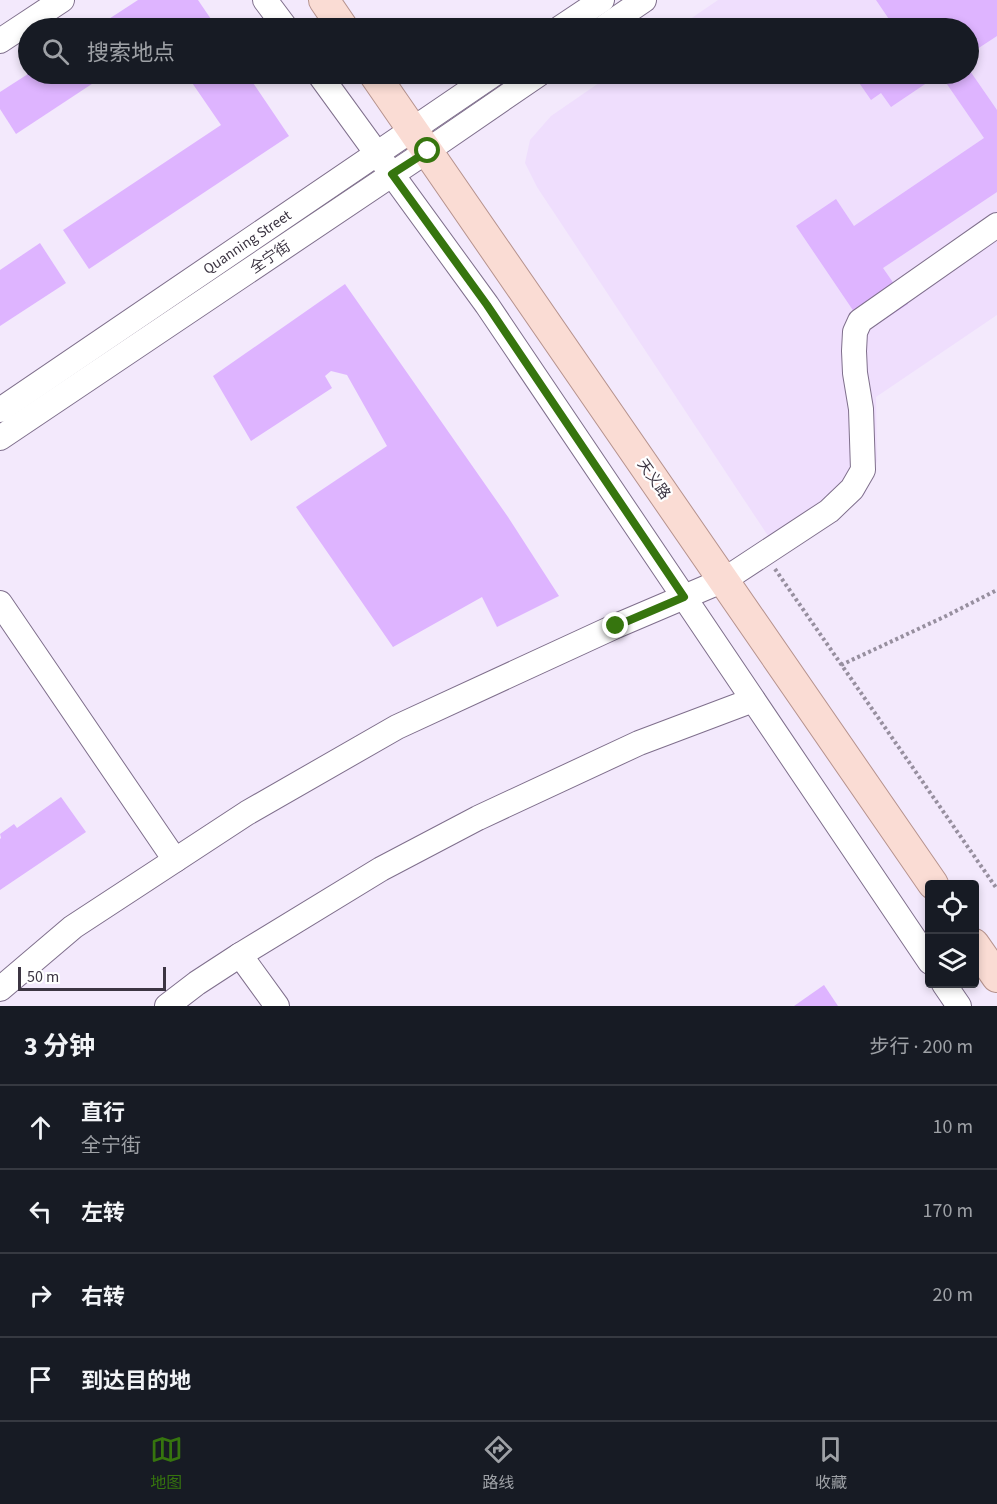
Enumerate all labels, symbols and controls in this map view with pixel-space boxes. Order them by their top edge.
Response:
search box [18,18,979,84]
icon: search [39,35,72,68]
text: 搜索地点 [87,37,175,69]
route start [414,137,440,163]
street label: Quanning Street [199,205,295,280]
street label: 全宁街 [246,236,295,279]
street label: 天义路 [632,455,675,504]
route end [602,612,628,638]
map controls [925,880,979,988]
button: locate [925,880,979,934]
button: layers [925,934,979,988]
scale bar [18,964,166,992]
text: 50 m [27,966,59,988]
text: 3 分钟 [24,1028,95,1065]
text: 步行 · 200 m [870,1033,973,1061]
text: 直行 [81,1097,125,1129]
icon: ahead [24,1111,57,1144]
text: 10 m [933,1113,973,1141]
text: 全宁街 [81,1132,141,1160]
icon: left [24,1195,57,1228]
text: 左转 [81,1197,125,1229]
text: 170 m [923,1197,973,1225]
icon: right [24,1279,57,1312]
text: 右转 [81,1281,125,1313]
text: 20 m [933,1281,973,1309]
icon: arrive [24,1363,57,1396]
text: 到达目的地 [81,1365,191,1397]
tab: 地图 [150,1433,183,1494]
tab: 路线 [482,1433,515,1494]
tab: 收藏 [814,1433,847,1494]

